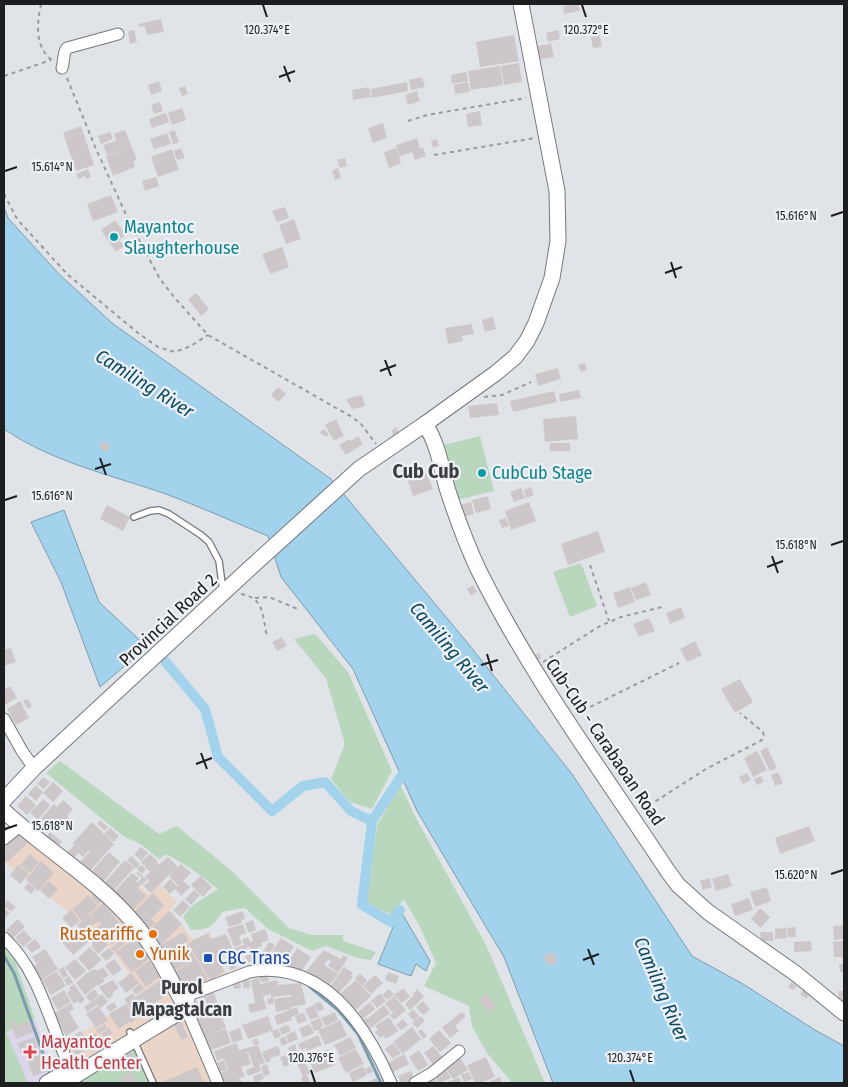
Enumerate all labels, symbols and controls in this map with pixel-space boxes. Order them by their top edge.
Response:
text: 120.374°E [244,23,290,37]
text: 120.372°E [563,23,609,37]
text: 15.614°N [31,160,73,174]
text: 15.616°N [775,209,817,223]
place label: Mayantoc Slaughterhouse [124,216,240,259]
marker: Mayantoc Slaughterhouse [108,231,120,243]
water label: Camiling River [91,344,199,423]
district label: Cub Cub [393,459,460,483]
place label: CubCub Stage [492,462,592,484]
marker: CubCub Stage [476,467,488,479]
text: 15.616°N [31,489,73,503]
text: 15.618°N [775,538,817,552]
street label: Provincial Road 2 [115,569,221,671]
water label: Camiling River [405,597,495,698]
street label: Cub-Cub - Carabaoan Road [541,654,669,830]
text: 15.618°N [31,819,73,833]
text: 15.620°N [775,868,817,882]
place label: Rusteariffic [59,923,143,945]
marker: Rusteariffic [147,928,159,940]
water label: Camiling River [629,933,694,1046]
place label: Yunik [150,943,191,965]
place label: CBC Trans [218,947,290,969]
marker: Yunik [134,948,146,960]
marker: CBC Trans [202,952,214,964]
district label: Purol Mapagtalcan [132,976,232,1021]
place label: Mayantoc Health Center [41,1031,142,1074]
marker: Mayantoc Health Center [23,1045,37,1059]
text: 120.376°E [288,1051,334,1065]
text: 120.374°E [607,1051,653,1065]

